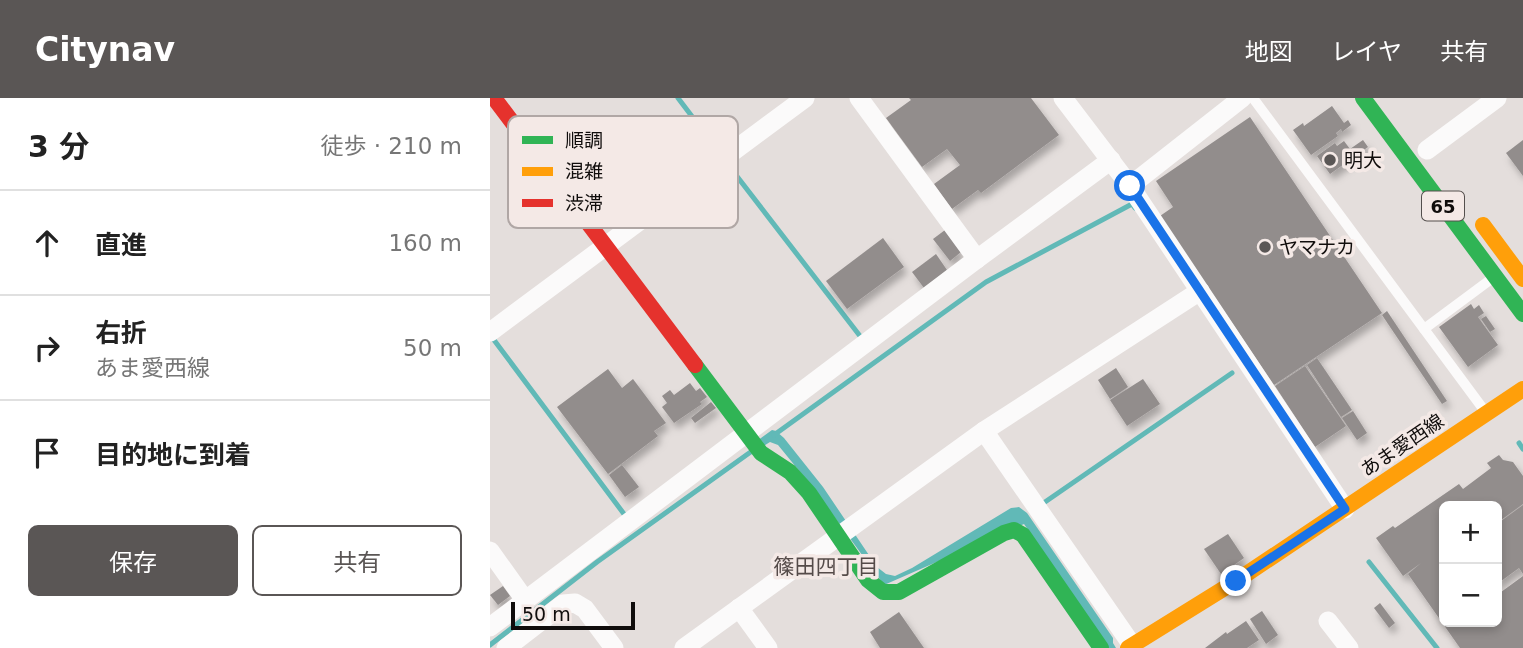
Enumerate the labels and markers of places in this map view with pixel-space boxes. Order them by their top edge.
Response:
place label: 明大 [1344,149,1382,171]
marker: 明大 [1322,152,1338,168]
place label: ヤマナカ [1279,236,1355,258]
marker: ヤマナカ [1257,239,1273,255]

